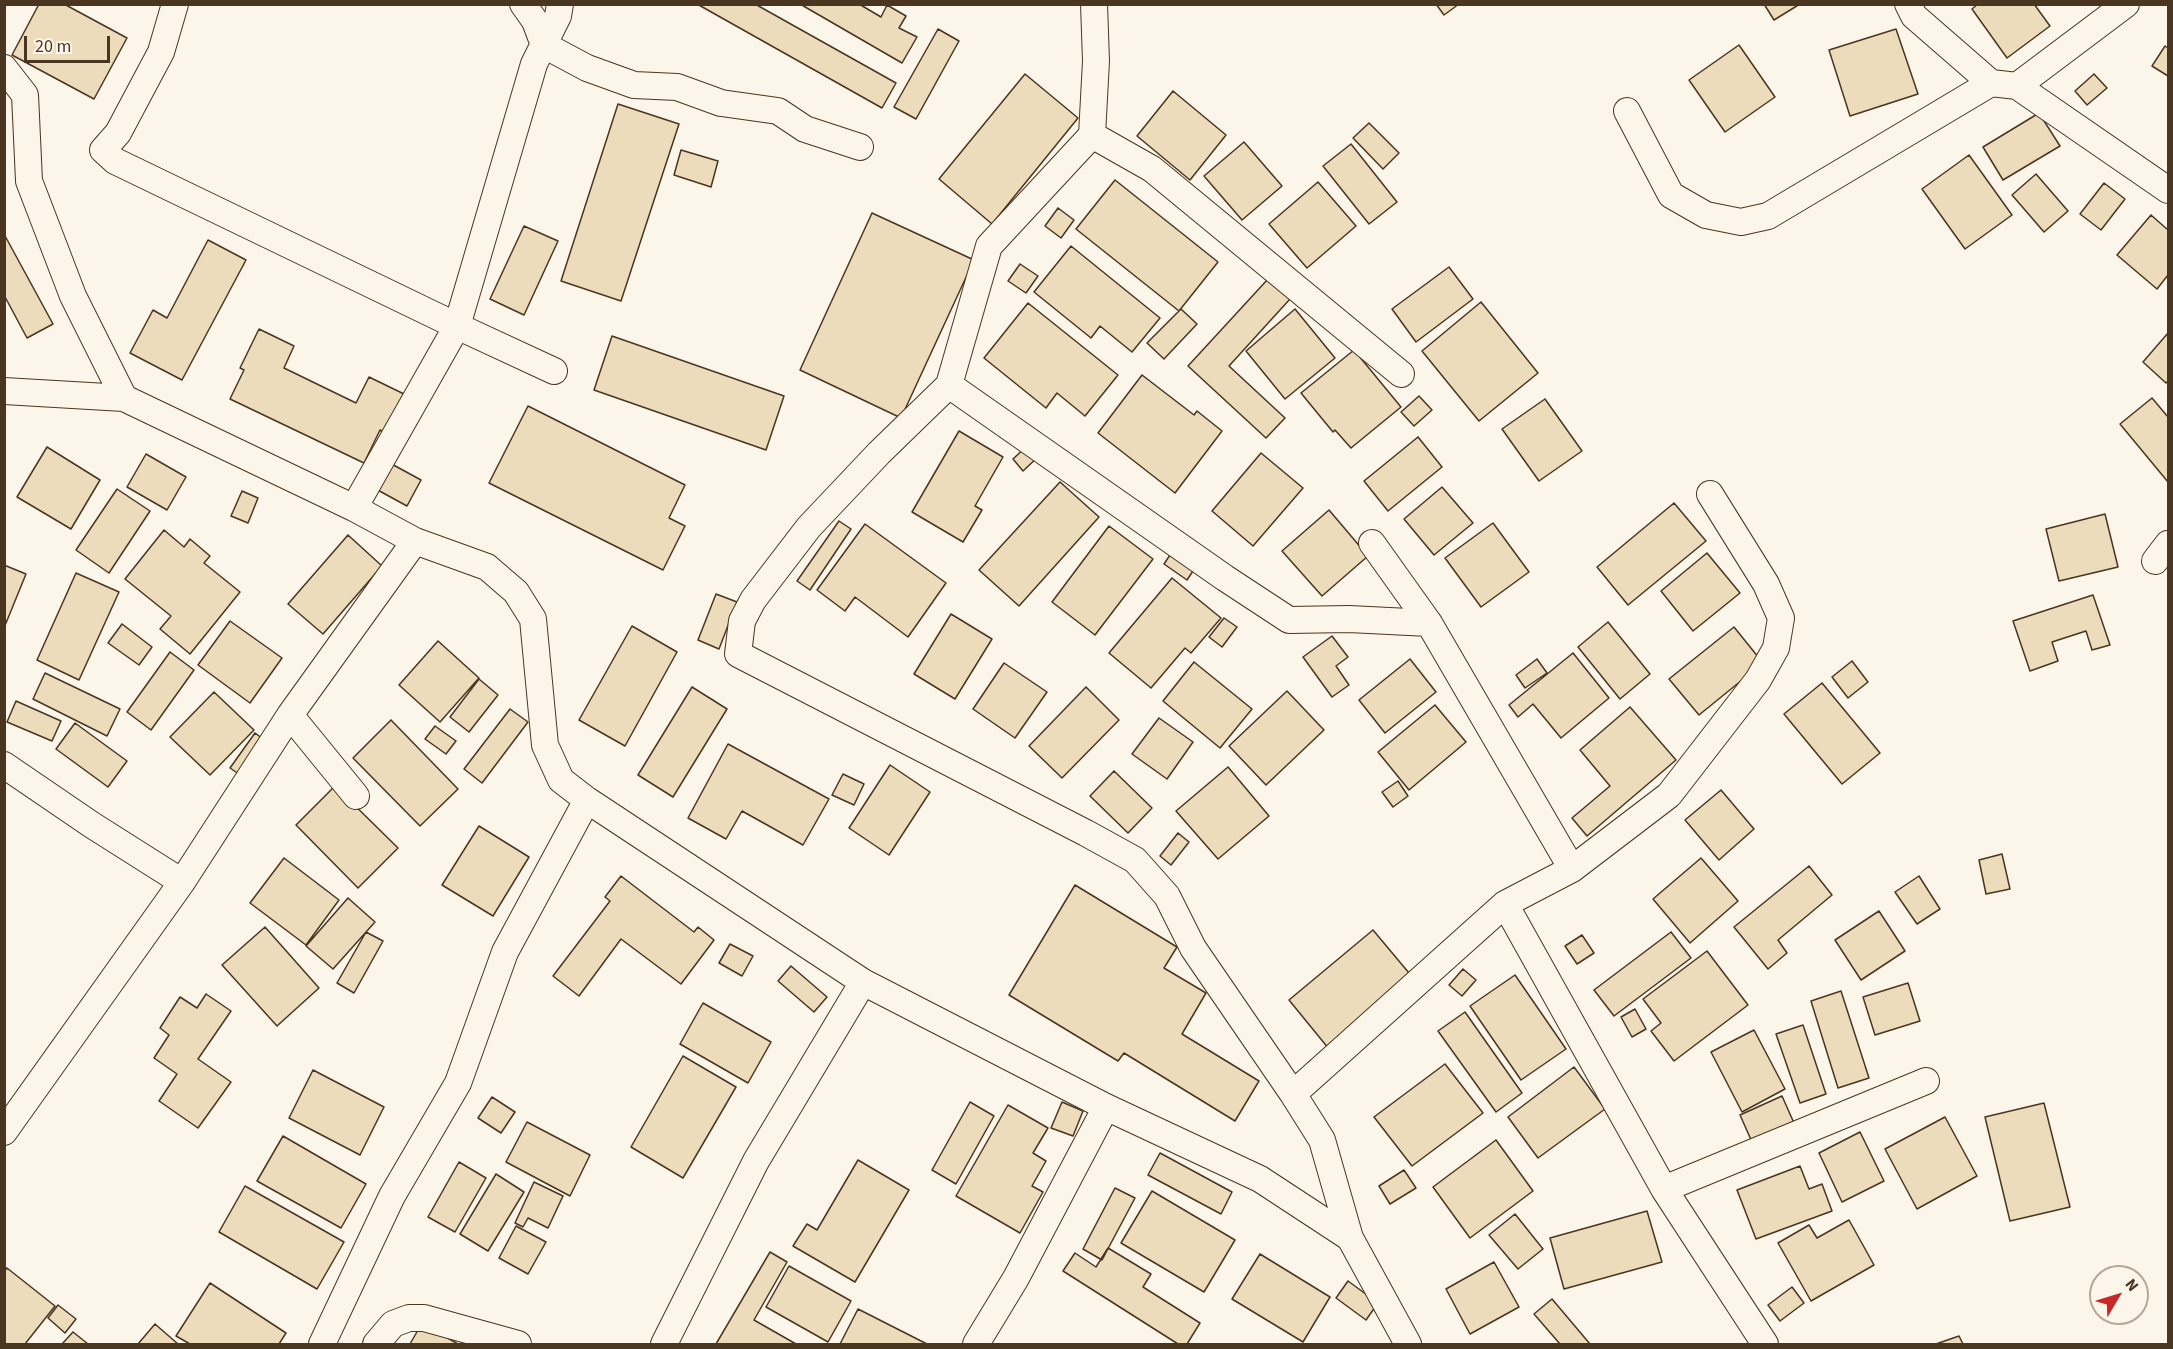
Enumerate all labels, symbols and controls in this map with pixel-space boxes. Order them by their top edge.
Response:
scale bar [27,24,112,62]
text: 20 m [35,34,71,59]
north arrow [2089,1265,2149,1325]
text: N [2120,1274,2144,1296]

